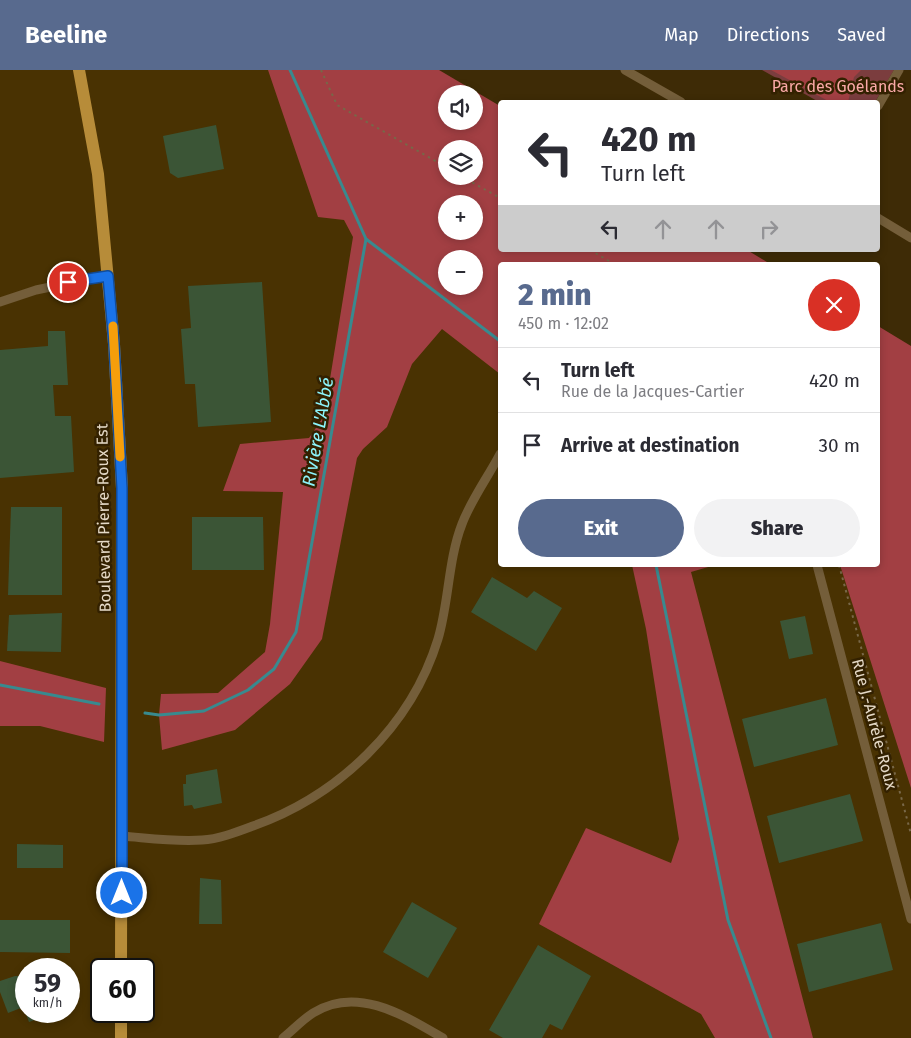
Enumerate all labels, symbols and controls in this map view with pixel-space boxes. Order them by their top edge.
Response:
text: Beeline [25,21,107,49]
text: Map [664,24,699,46]
text: Directions [727,24,809,46]
text: Saved [837,24,886,46]
park label: Parc des Goélands [772,77,904,96]
map controls [438,85,483,295]
button: sound [438,85,483,130]
text: 420 m [601,118,697,160]
icon: left [518,120,583,185]
button: layers [438,140,483,185]
text: Turn left [601,160,685,187]
button: + [438,195,483,240]
icon: left [596,215,624,243]
icon: ahead [649,215,677,243]
icon: ahead [702,215,730,243]
icon: right [755,215,783,243]
button: − [438,250,483,295]
pin [47,261,89,303]
icon: arrive [54,268,82,296]
text: 2 min [518,277,591,313]
button: close [808,279,860,331]
text: 450 m · 12:02 [518,314,609,333]
text: Turn left [561,359,635,382]
icon: left [518,366,546,394]
text: 420 m [809,369,860,392]
water label: Rivière L'Abbé [298,376,338,488]
text: Rue de la Jacques-Cartier [561,382,744,401]
street label: Boulevard Pierre-Roux Est [92,423,115,613]
icon: arrive [518,431,546,459]
text: Arrive at destination [561,434,740,457]
text: 30 m [819,434,860,457]
button: Exit [518,499,684,557]
button: Share [694,499,860,557]
street label: Rue J.-Aurèle-Roux [848,657,901,792]
position arrow [95,866,147,918]
speed limit sign: 60 [90,958,155,1023]
text: 59 [34,969,61,999]
text: km/h [33,996,62,1010]

